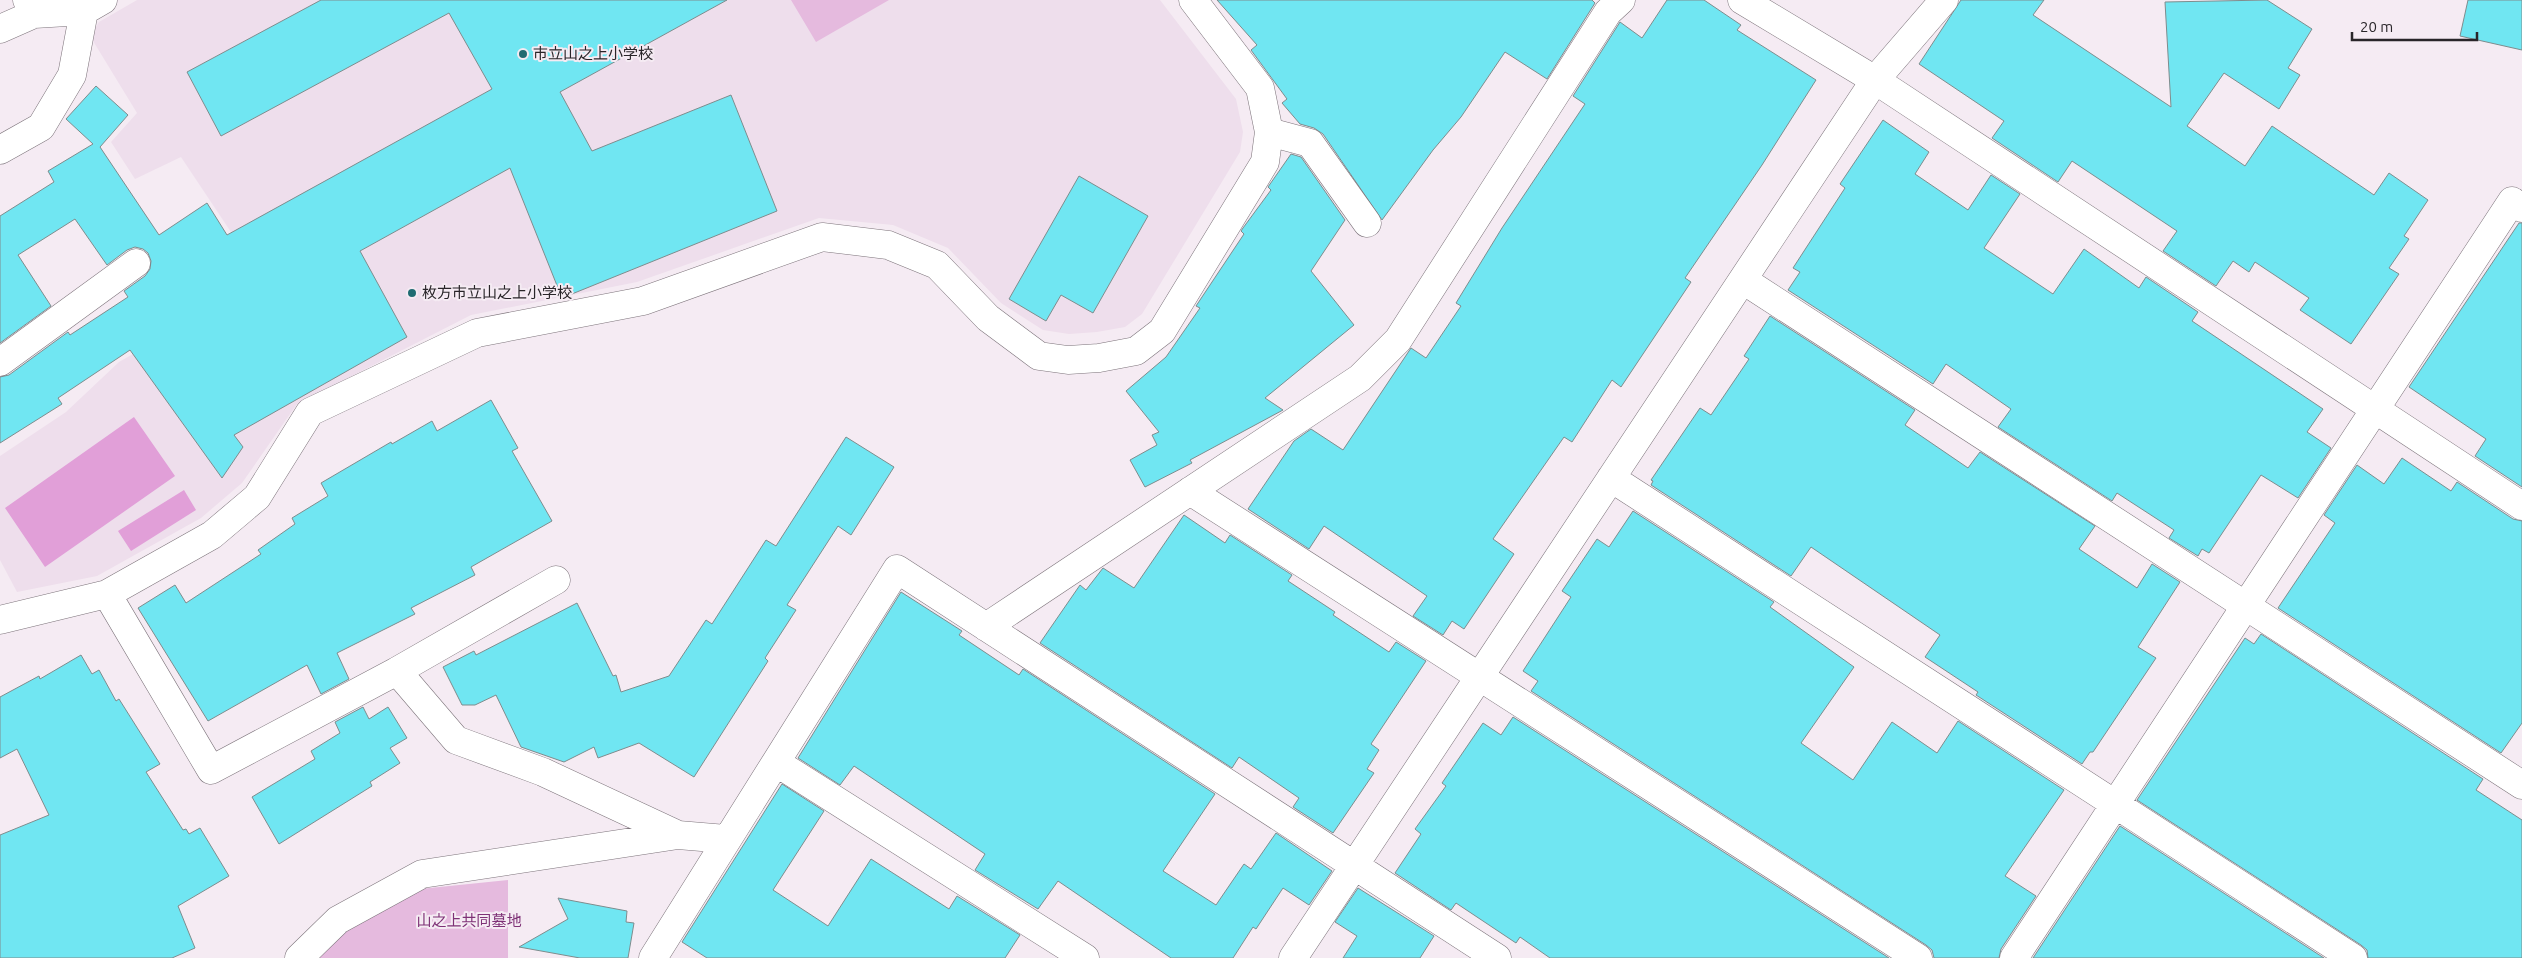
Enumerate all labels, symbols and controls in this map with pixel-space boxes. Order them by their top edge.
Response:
scale bar [2352,10,2477,42]
text: 20 m [2360,18,2393,35]
place label: 市立山之上小学校 [533,45,653,62]
marker: 市立山之上小学校 [517,48,529,60]
place label: 枚方市立山之上小学校 [422,284,572,301]
marker: 枚方市立山之上小学校 [406,287,418,299]
park label: 山之上共同墓地 [416,912,522,929]

